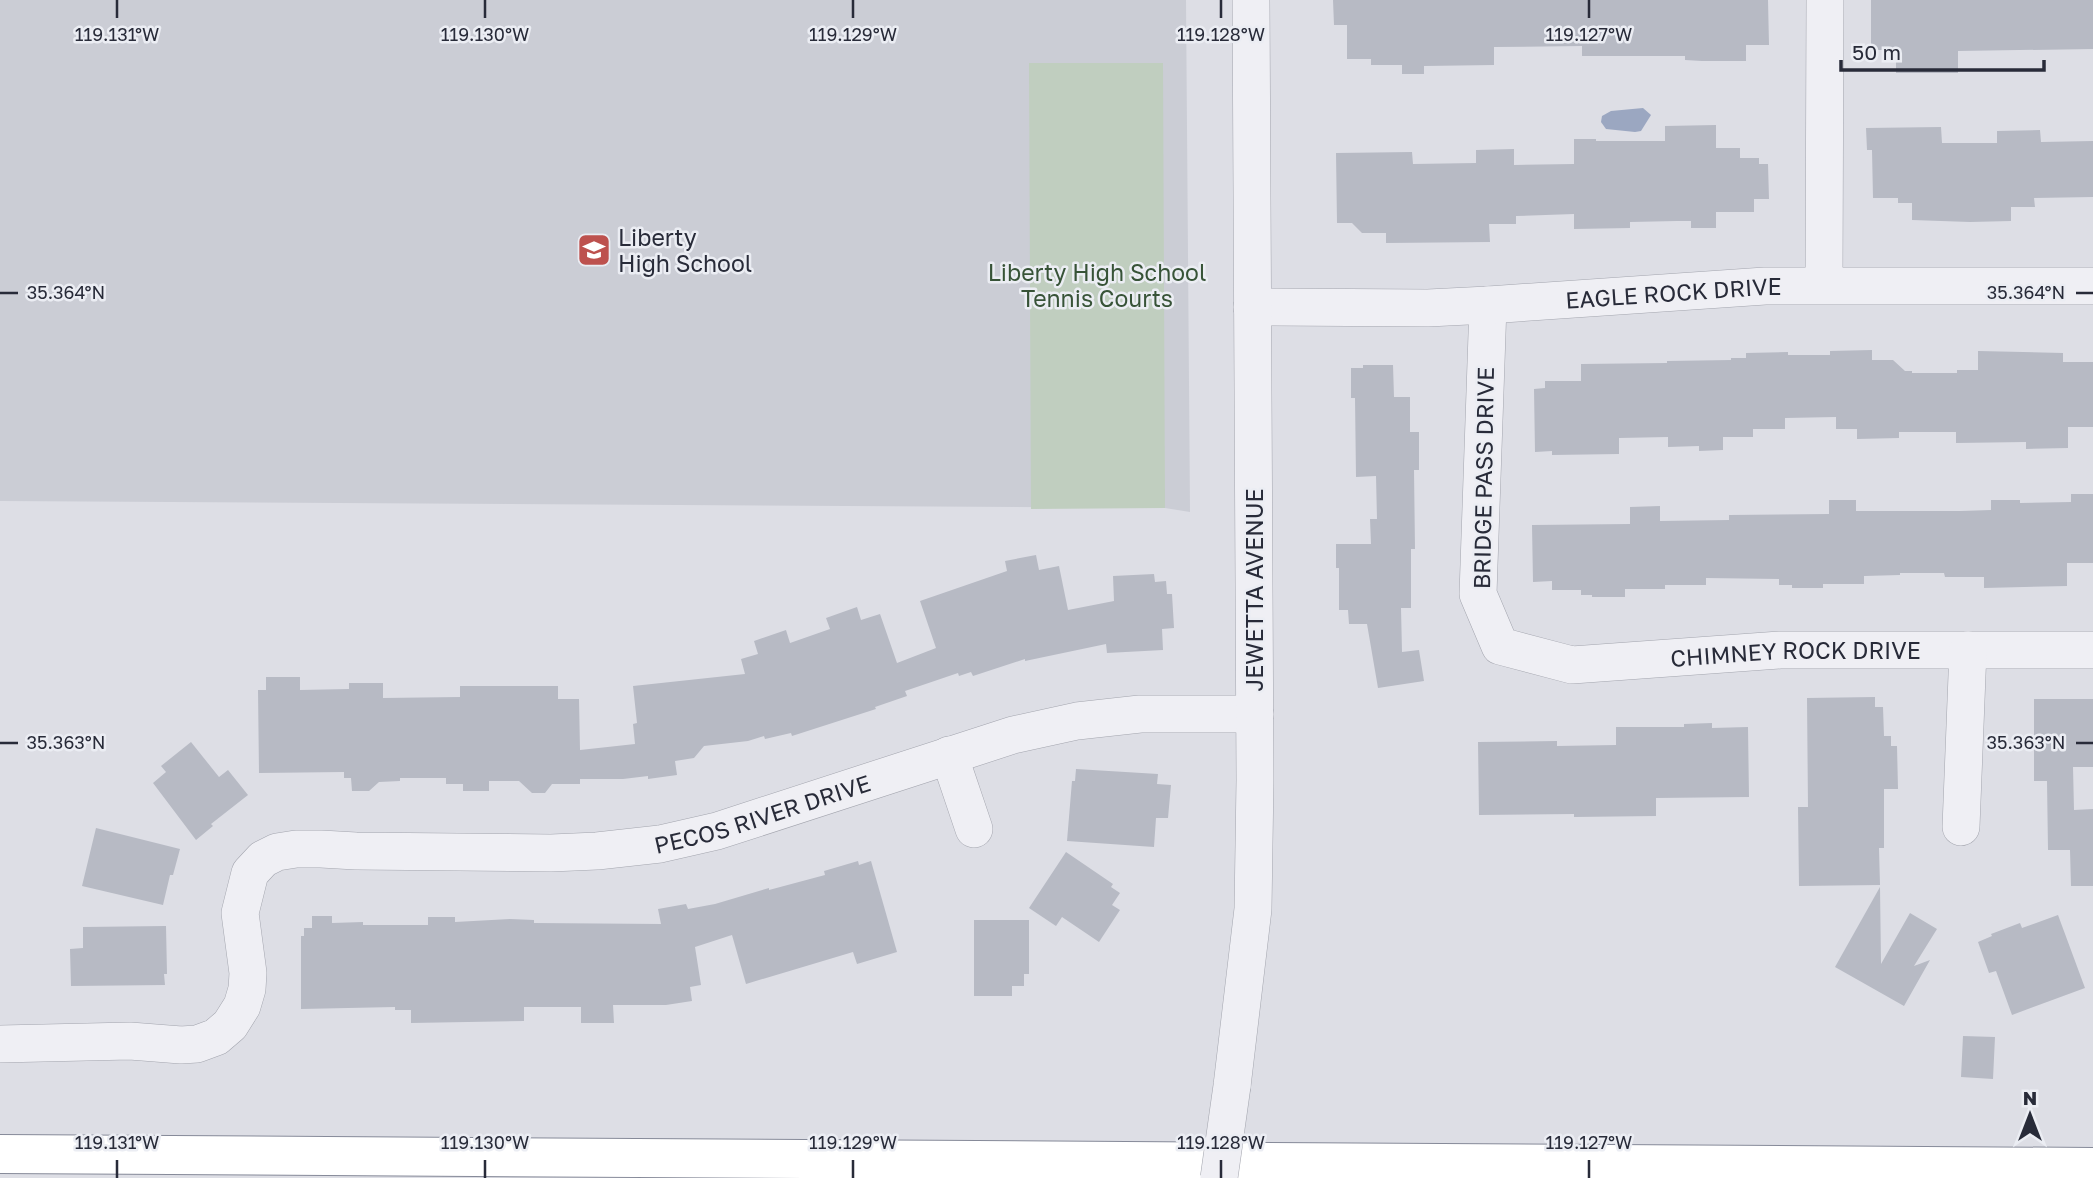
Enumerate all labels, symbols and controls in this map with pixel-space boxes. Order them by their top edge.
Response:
text: 119.131°W [75,23,159,45]
text: 119.130°W [441,23,529,45]
text: 119.129°W [809,23,897,45]
text: 119.128°W [1177,23,1265,45]
text: 119.127°W [1546,23,1632,45]
scale bar [1841,28,2044,72]
text: 50 m [1852,39,1901,65]
place label: Liberty High School [618,223,752,277]
school or university icon: Liberty High School [575,231,613,269]
park label: Liberty High School Tennis Courts [988,258,1206,312]
street label: EAGLE ROCK DRIVE [1565,272,1782,314]
text: 35.364°N [27,281,105,303]
text: 35.364°N [1987,281,2065,303]
street label: BRIDGE PASS DRIVE [1467,367,1499,589]
street label: JEWETTA AVENUE [1240,489,1268,691]
street label: CHIMNEY ROCK DRIVE [1669,636,1921,672]
text: 35.363°N [26,731,106,753]
text: 35.363°N [1986,731,2066,753]
street label: PECOS RIVER DRIVE [651,768,874,859]
north arrow [1995,1080,2065,1150]
text: N [2023,1086,2037,1109]
text: 119.131°W [75,1131,159,1153]
text: 119.130°W [441,1131,529,1153]
text: 119.129°W [809,1131,897,1153]
text: 119.128°W [1177,1131,1265,1153]
text: 119.127°W [1546,1131,1632,1153]

